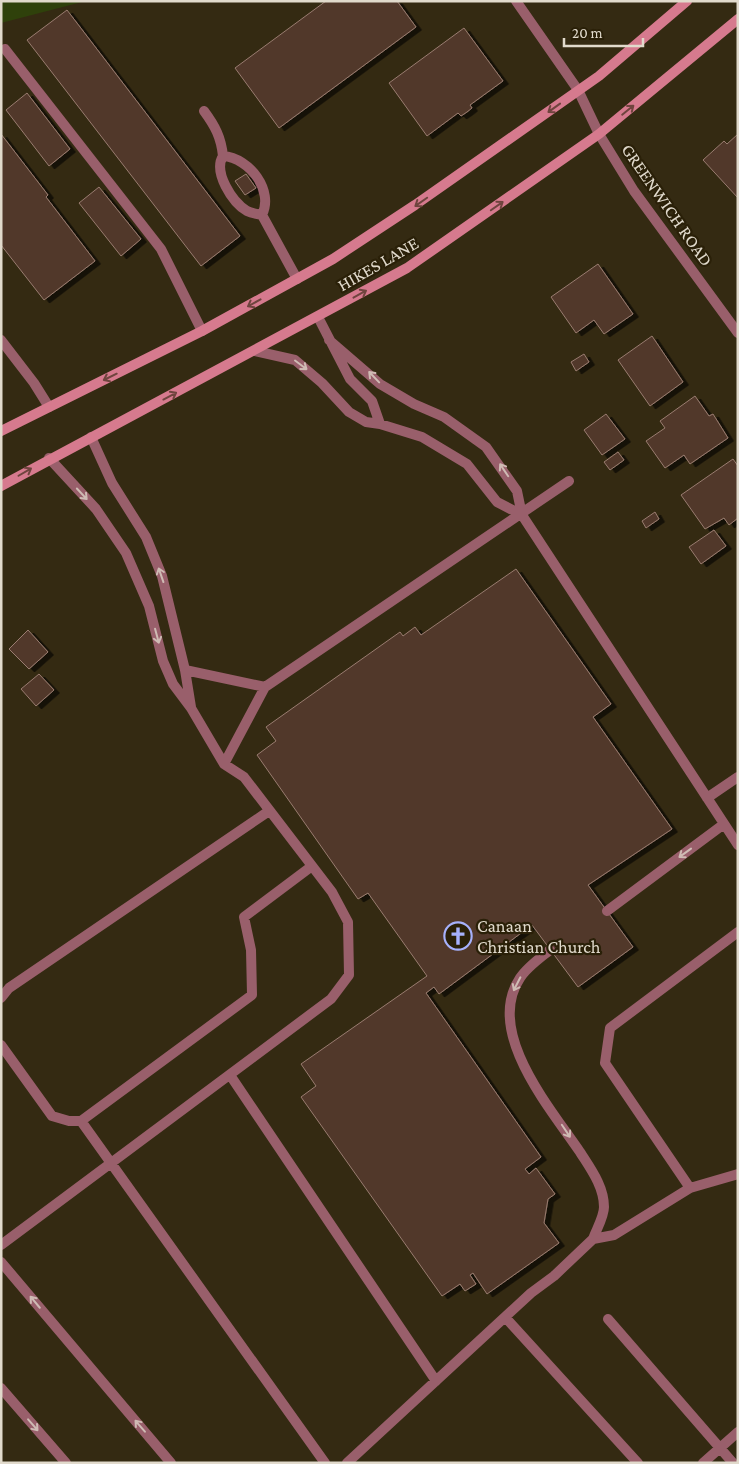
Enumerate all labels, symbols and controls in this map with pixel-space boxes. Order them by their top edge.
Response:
scale bar [564,15,643,47]
text: 20 m [572,25,603,41]
one-way arrow [548,103,561,114]
one-way arrow [622,105,635,116]
street label: GREENWICH ROAD [617,140,717,270]
one-way arrow [414,197,428,207]
one-way arrow [490,201,504,211]
street label: HIKES LANE [334,233,422,295]
one-way arrow [353,288,367,298]
one-way arrow [247,298,262,308]
one-way arrow [294,360,307,371]
one-way arrow [368,370,380,383]
one-way arrow [102,372,117,382]
one-way arrow [163,391,178,401]
one-way arrow [498,464,508,478]
one-way arrow [18,467,33,477]
one-way arrow [76,488,88,501]
one-way arrow [155,567,165,583]
one-way arrow [153,628,162,644]
one-way arrow [678,848,692,858]
place label: Canaan Christian Church [477,916,601,957]
church icon: Canaan Christian Church [443,921,473,951]
one-way arrow [512,977,522,992]
one-way arrow [561,1124,571,1138]
one-way arrow [29,1295,40,1308]
one-way arrow [27,1418,38,1431]
one-way arrow [134,1419,145,1432]

